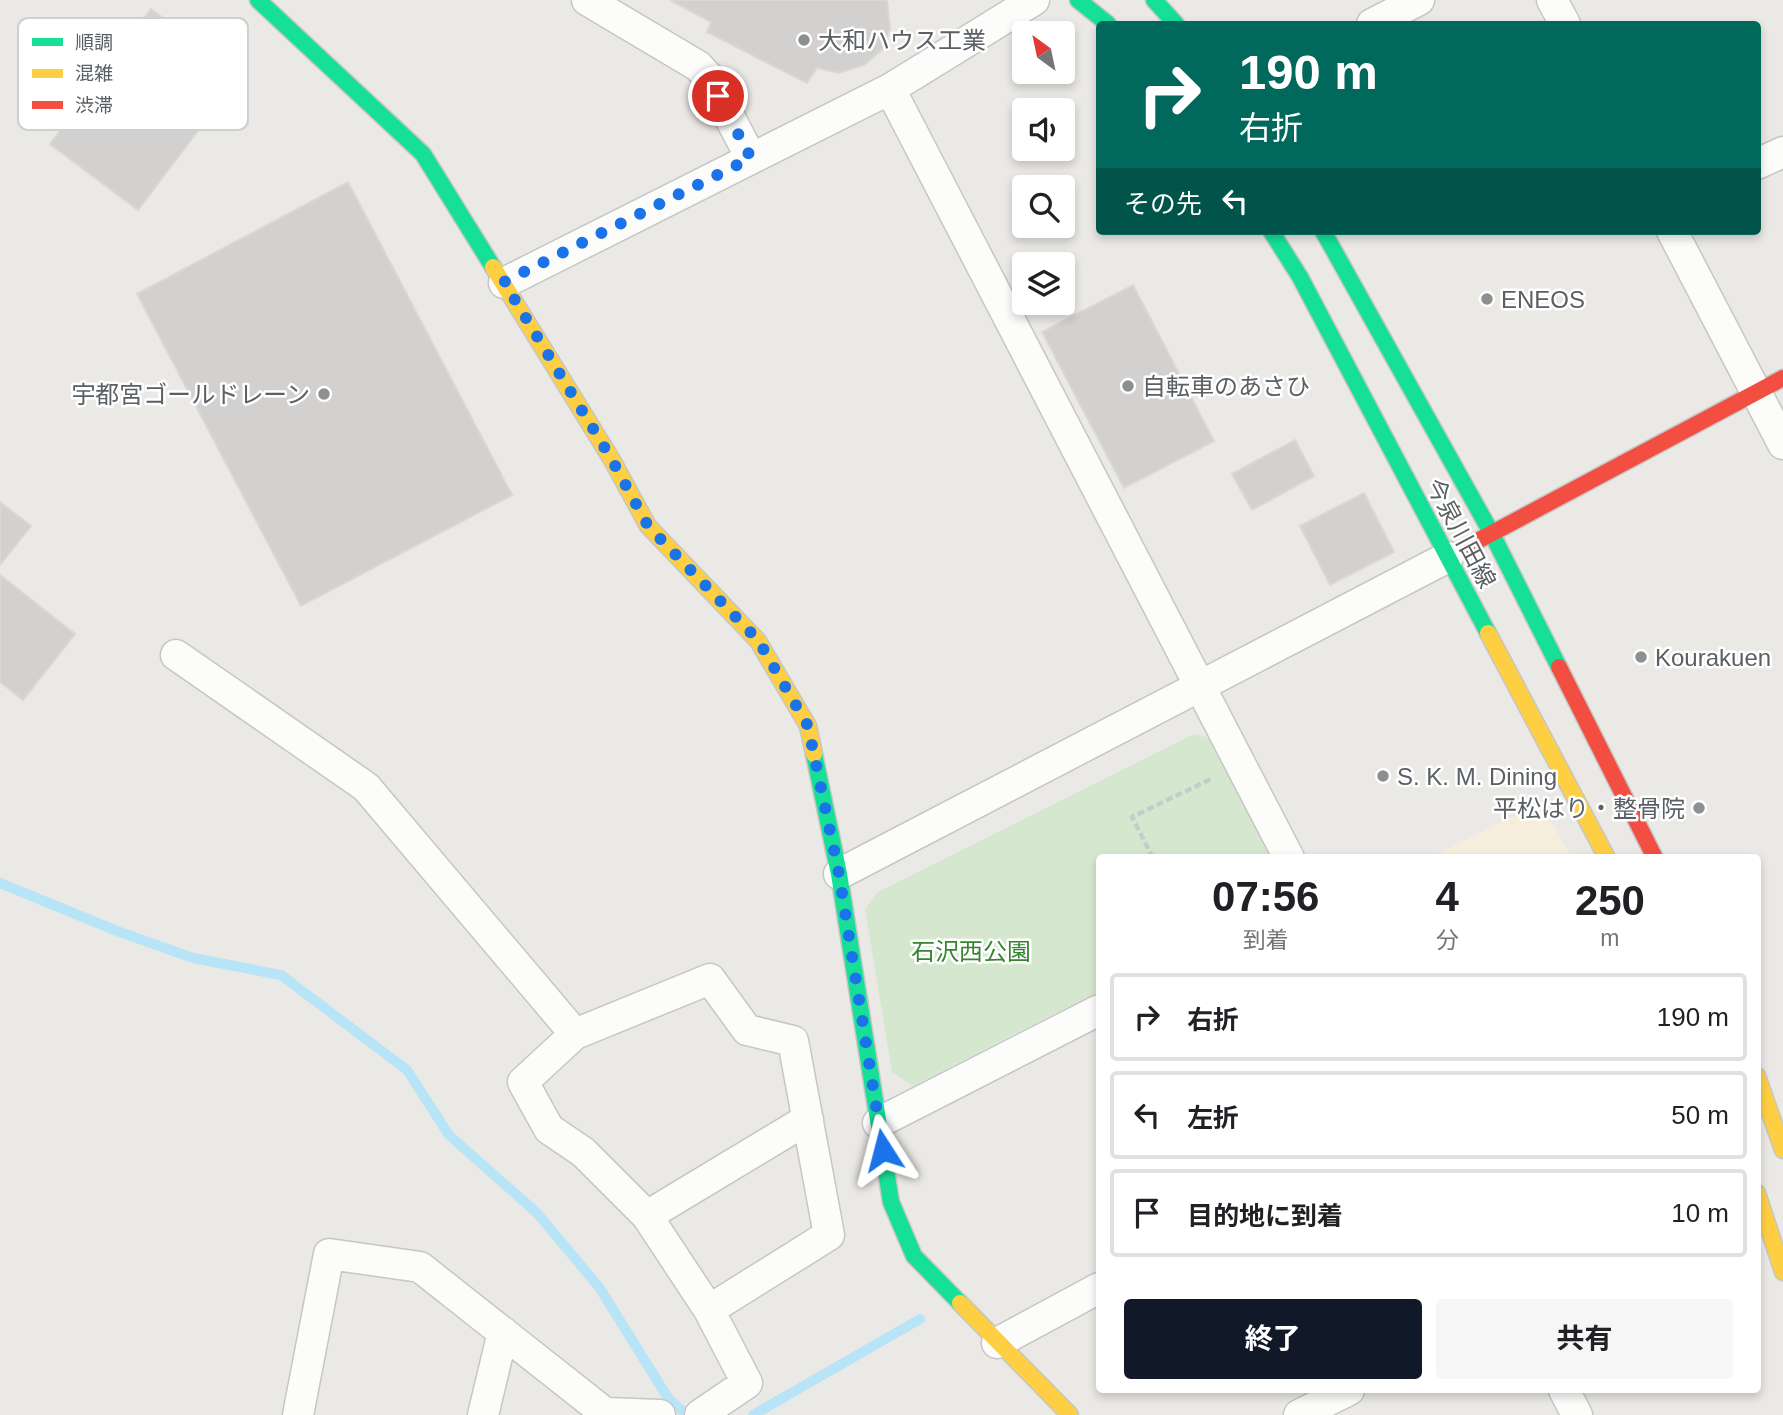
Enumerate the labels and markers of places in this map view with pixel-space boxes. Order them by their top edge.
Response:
place label: 大和ハウス工業 [818,27,986,54]
marker: 大和ハウス工業 [796,32,812,48]
pin [688,66,748,126]
place label: ENEOS [1501,286,1585,313]
marker: ENEOS [1479,291,1495,307]
place label: 自転車のあさひ [1142,373,1310,400]
marker: 自転車のあさひ [1120,378,1136,394]
place label: 宇都宮ゴールドレーン [71,381,310,408]
marker: 宇都宮ゴールドレーン [316,386,332,402]
place label: Kourakuen [1655,644,1771,671]
marker: Kourakuen [1633,649,1649,665]
place label: S. K. M. Dining [1397,763,1557,790]
marker: S. K. M. Dining [1375,768,1391,784]
place label: 平松はり・整骨院 [1493,795,1685,822]
marker: 平松はり・整骨院 [1691,800,1707,816]

